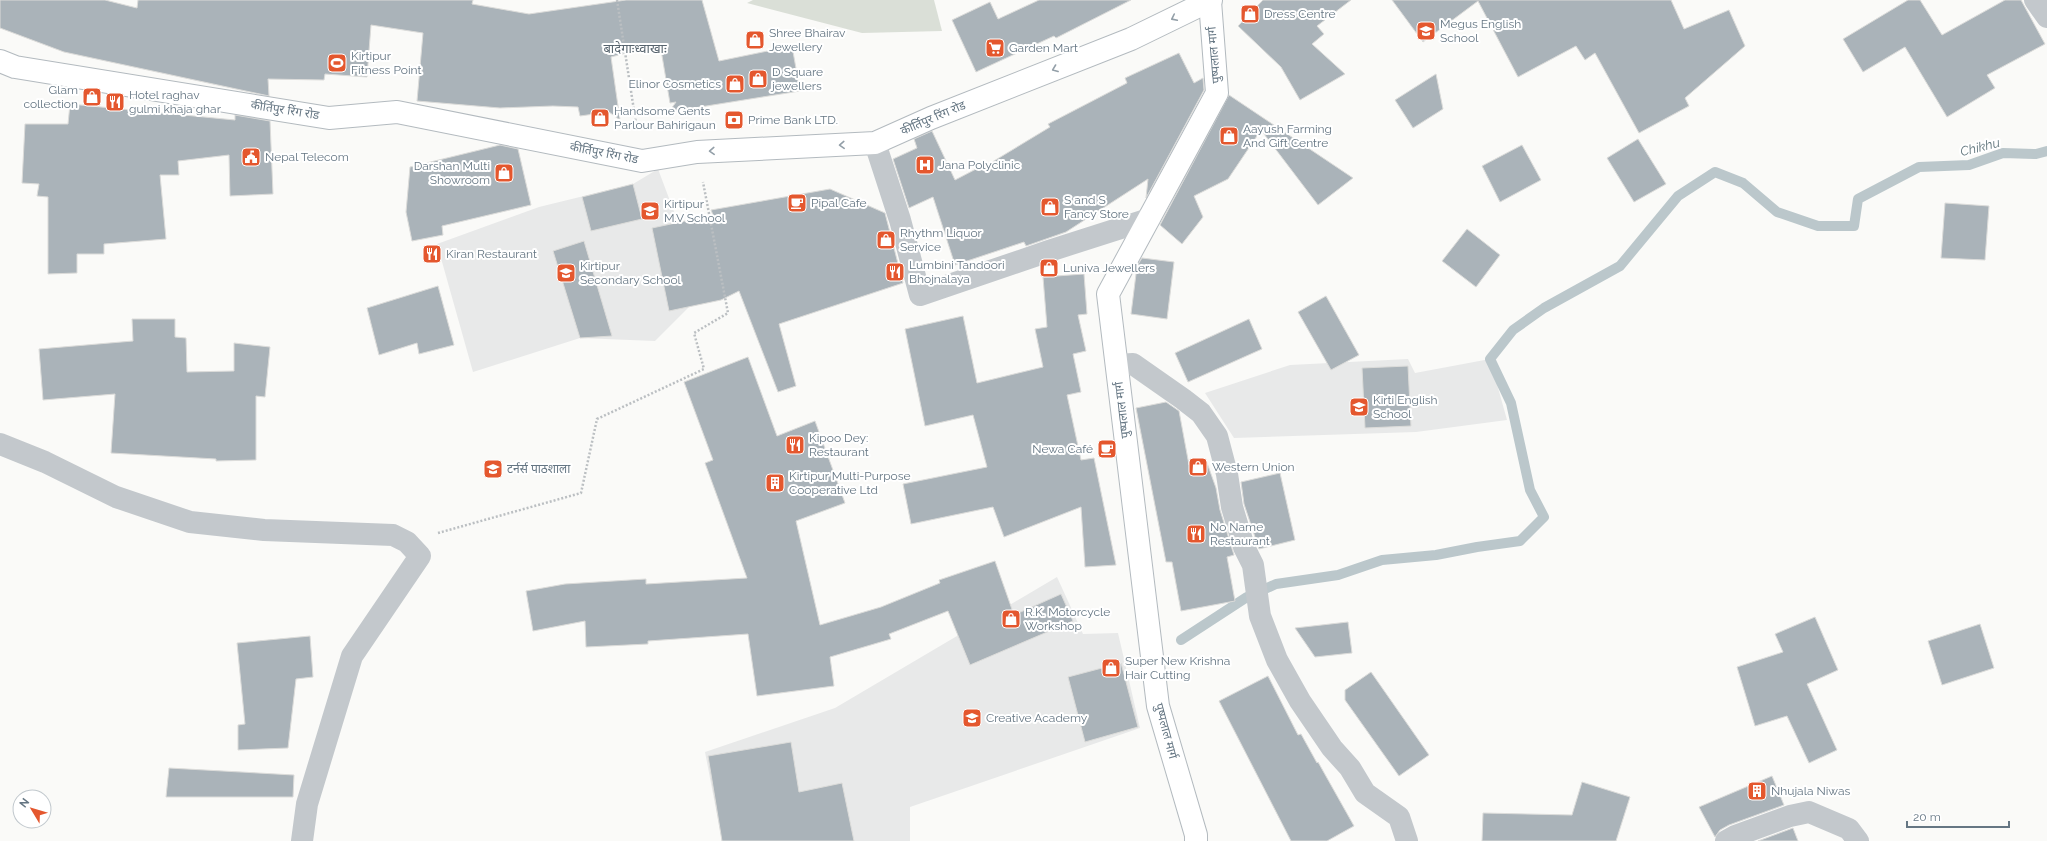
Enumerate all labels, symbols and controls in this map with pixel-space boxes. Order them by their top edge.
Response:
shop icon: Dress Centre [1239,3,1261,25]
place label: Dress Centre [1264,7,1336,21]
one-way arrow [1171,13,1179,21]
place label: Megus English School [1440,17,1521,45]
school or university icon: Megus English School [1415,20,1437,42]
street label: पुष्पलाल मार्ग [1204,25,1224,84]
place label: Shree Bhairav Jewellery [769,26,846,54]
shop icon: Shree Bhairav Jewellery [744,29,766,51]
supermarket icon: Garden Mart [984,37,1006,59]
district label: बादेगाःध्वाखाः [603,41,667,56]
place label: Garden Mart [1009,41,1078,55]
place label: Kirtipur Fitness Point [351,49,421,77]
sports icon: Kirtipur Fitness Point [326,52,348,74]
place label: D Square jewellers [770,65,823,93]
one-way arrow [1051,65,1058,73]
shop icon: D Square jewellers [747,68,769,90]
shop icon: Elinor Cosmetics [724,73,746,95]
place label: Elinor Cosmetics [628,77,721,91]
place label: Glam collection [23,83,78,111]
shop icon: Glam collection [81,86,103,108]
place label: Hotel raghav gulmi khaja ghar [129,88,222,116]
restaurant icon: Hotel raghav gulmi khaja ghar [104,91,126,113]
street label: कीर्तिपुर रिंग रोड [250,97,321,123]
street label: कीर्तिपुर रिंग रोड [898,97,969,139]
place label: Handsome Gents Parlour Bahirigaun [614,104,716,132]
shop icon: Handsome Gents Parlour Bahirigaun [589,107,611,129]
bank icon: Prime Bank LTD. [723,109,745,131]
place label: Prime Bank LTD. [748,113,838,127]
place label: Aayush Farming And Gift Centre [1243,122,1332,150]
shop icon: Aayush Farming And Gift Centre [1218,125,1240,147]
water label: Chikhu [1959,135,2001,159]
street label: कीर्तिपुर रिंग रोड [568,139,640,168]
one-way arrow [839,140,845,149]
public building icon: Nepal Telecom [240,146,262,168]
one-way arrow [709,147,715,155]
place label: Nepal Telecom [265,150,349,164]
hospital icon: Jana Polyclinic [914,154,936,176]
place label: Jana Polyclinic [939,158,1021,172]
place label: Darshan Multi Showroom [414,159,490,187]
shop icon: Darshan Multi Showroom [493,162,515,184]
cafe icon: Pipal Cafe [786,192,808,214]
place label: S and S Fancy Store [1064,193,1129,221]
place label: Pipal Cafe [811,196,867,210]
shop icon: S and S Fancy Store [1039,196,1061,218]
place label: Kirtipur M.V School [664,197,726,225]
school or university icon: Kirtipur M.V School [639,200,661,222]
place label: Rhythm Liquor Service [900,226,983,254]
shop icon: Rhythm Liquor Service [875,229,897,251]
restaurant icon: Kiran Restaurant [421,243,443,265]
place label: Kiran Restaurant [446,247,537,261]
shop icon: Luniva Jewellers [1038,257,1060,279]
place label: Lumbini Tandoori Bhojnalaya [909,258,1005,286]
place label: Kirtipur Secondary School [580,259,682,287]
restaurant icon: Lumbini Tandoori Bhojnalaya [884,261,906,283]
place label: Luniva Jewellers [1063,261,1155,275]
school or university icon: Kirtipur Secondary School [555,262,577,284]
street label: पुष्पलाल मार्ग [1111,380,1133,439]
place label: Kirti English School [1373,393,1438,421]
school or university icon: Kirti English School [1348,396,1370,418]
place label: Kipoo Dey: Restaurant [809,431,869,459]
restaurant icon: Kipoo Dey: Restaurant [784,434,806,456]
cafe icon: Newa Café [1096,438,1118,460]
place label: Newa Café [1032,442,1093,456]
shop icon: Western Union [1187,456,1209,478]
school or university icon: टर्नर्स पाठशाला [482,458,504,480]
place label: Western Union [1212,460,1295,474]
place label: टर्नर्स पाठशाला [507,462,571,476]
place label: Kirtipur Multi-Purpose Cooperative Ltd [789,469,911,497]
building icon: Kirtipur Multi-Purpose Cooperative Ltd [764,472,786,494]
place label: No Name Restaurant [1210,520,1270,548]
restaurant icon: No Name Restaurant [1185,523,1207,545]
place label: R.K. Motorcycle Workshop [1025,605,1110,633]
shop icon: R.K. Motorcycle Workshop [1000,608,1022,630]
place label: Super New Krishna Hair Cutting [1125,654,1230,682]
shop icon: Super New Krishna Hair Cutting [1100,657,1122,679]
street label: पुष्पलाल मार्ग [1151,702,1180,762]
school or university icon: Creative Academy [961,707,983,729]
place label: Creative Academy [986,711,1088,725]
building icon: Nhujala Niwas [1746,780,1768,802]
place label: Nhujala Niwas [1771,784,1851,798]
north arrow [12,789,52,829]
text: N [17,796,32,810]
scale bar [1907,803,2009,829]
text: 20 m [1913,810,1941,824]

